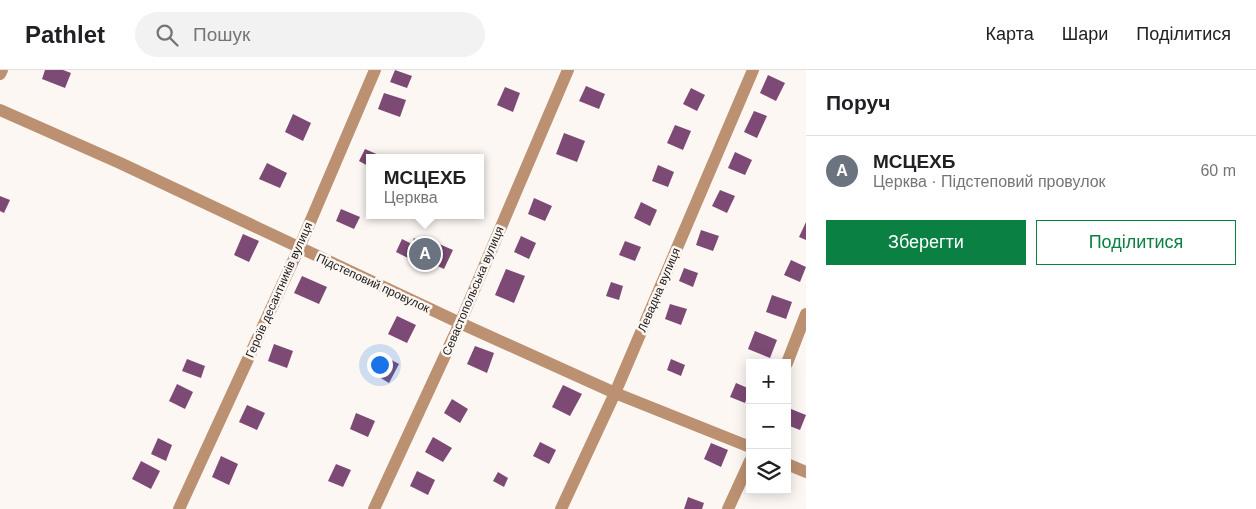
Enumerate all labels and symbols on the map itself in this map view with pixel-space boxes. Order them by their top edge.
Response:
street label: Героїв десантників вулиця [243,220,315,360]
street label: Севастопольська вулиця [439,224,507,358]
pin: A [409,235,441,273]
street label: Левадна вулиця [635,246,683,334]
street label: Підстеповий провулок [314,251,433,316]
your location [367,352,393,378]

